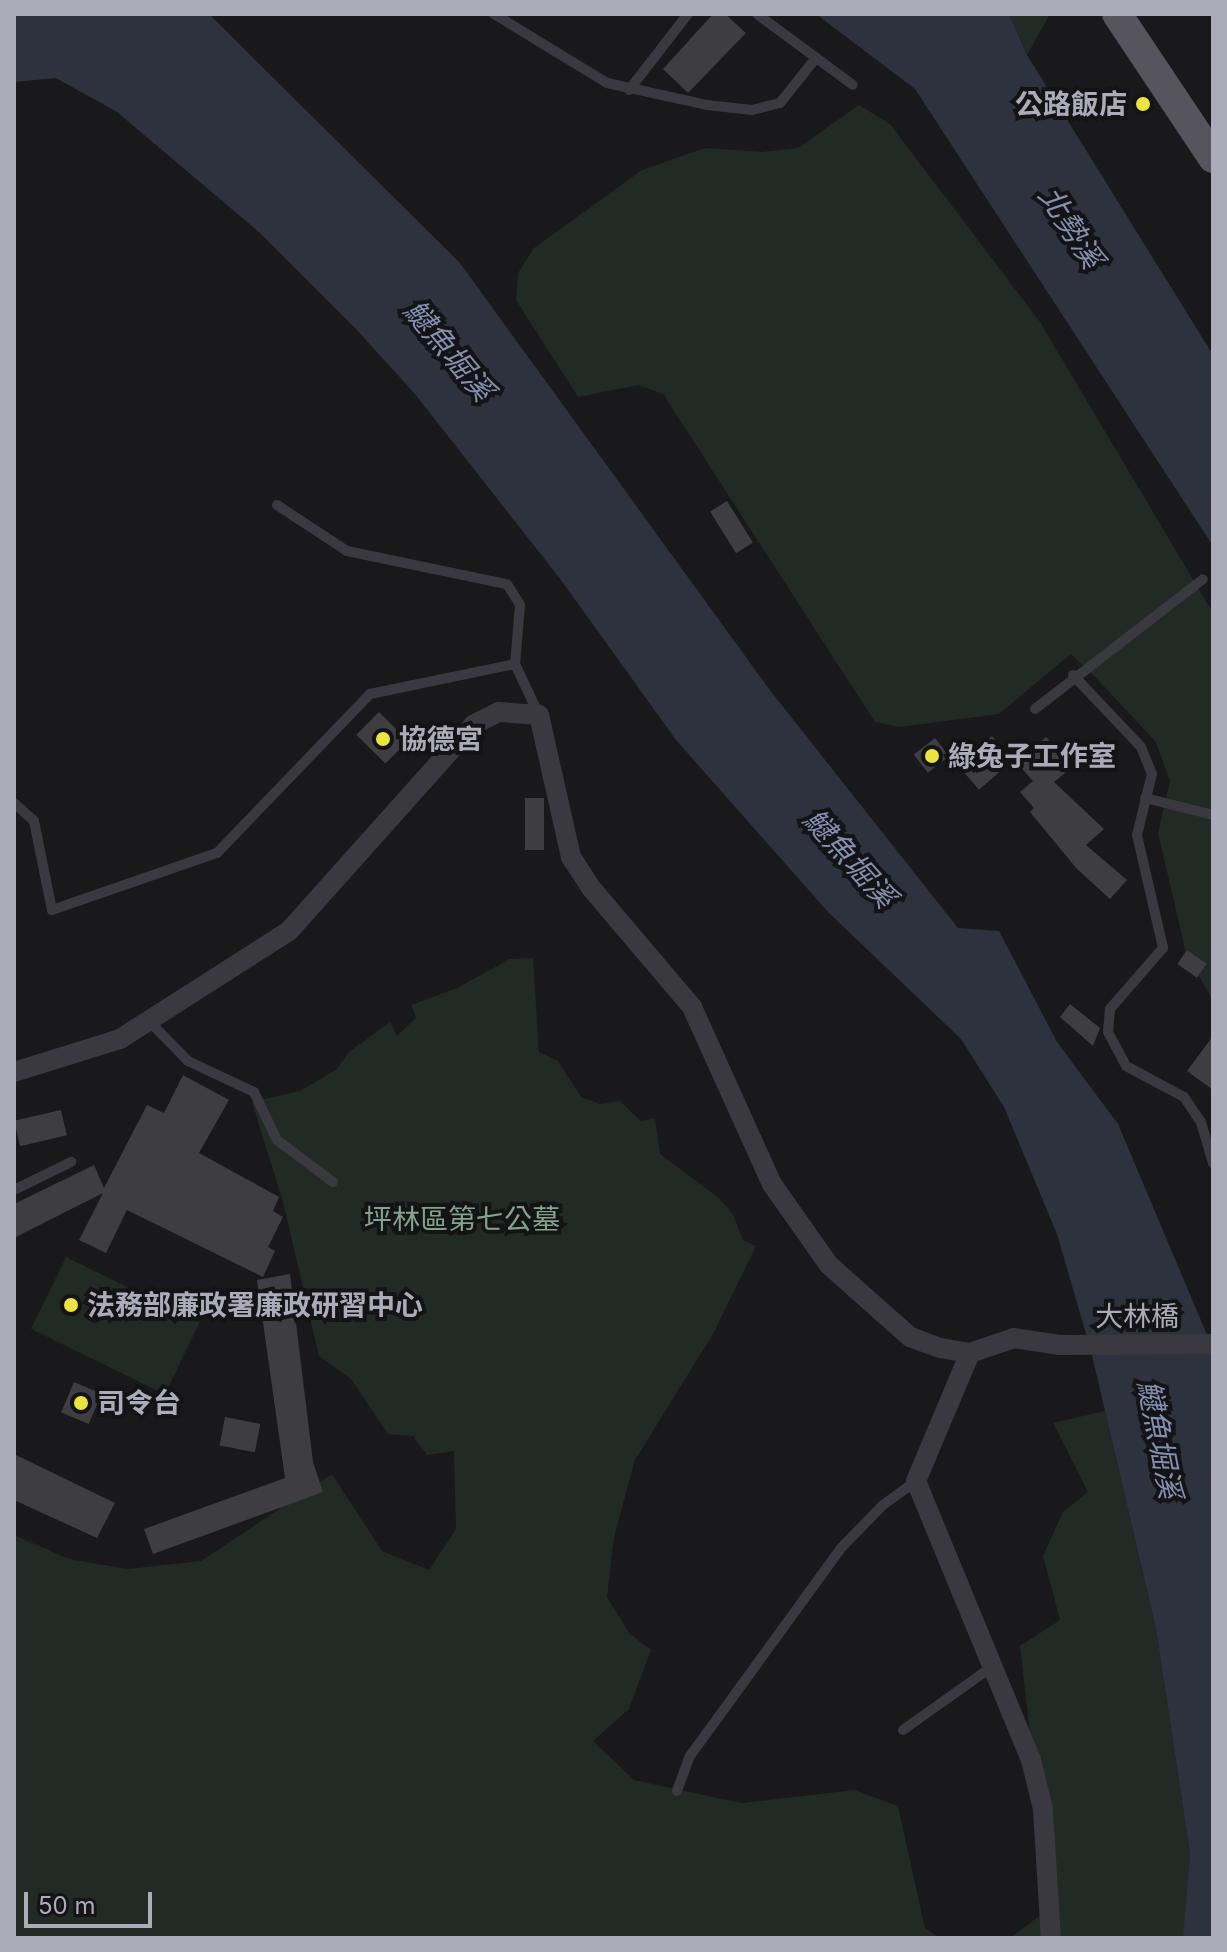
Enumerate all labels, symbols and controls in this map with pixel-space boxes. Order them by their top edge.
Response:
place label: 公路飯店 [1015,87,1127,121]
marker: 公路飯店 [1134,95,1152,113]
water label: 北勢溪 [1031,179,1111,275]
water label: 𩻸魚堀溪 [397,292,501,408]
place label: 協德宮 [399,722,483,756]
marker: 協德宮 [374,730,392,748]
place label: 綠兔子工作室 [948,739,1116,773]
marker: 綠兔子工作室 [923,747,941,765]
water label: 𩻸魚堀溪 [796,801,904,915]
park label: 坪林區第七公墓 [364,1202,560,1236]
place label: 法務部廉政署廉政研習中心 [87,1288,423,1322]
marker: 法務部廉政署廉政研習中心 [62,1296,80,1314]
street label: 大林橋 [1095,1299,1179,1333]
water label: 𩻸魚堀溪 [1131,1377,1189,1501]
place label: 司令台 [97,1386,181,1420]
marker: 司令台 [72,1394,90,1412]
scale bar [28,1876,156,1926]
text: 50 m [38,1891,96,1920]

